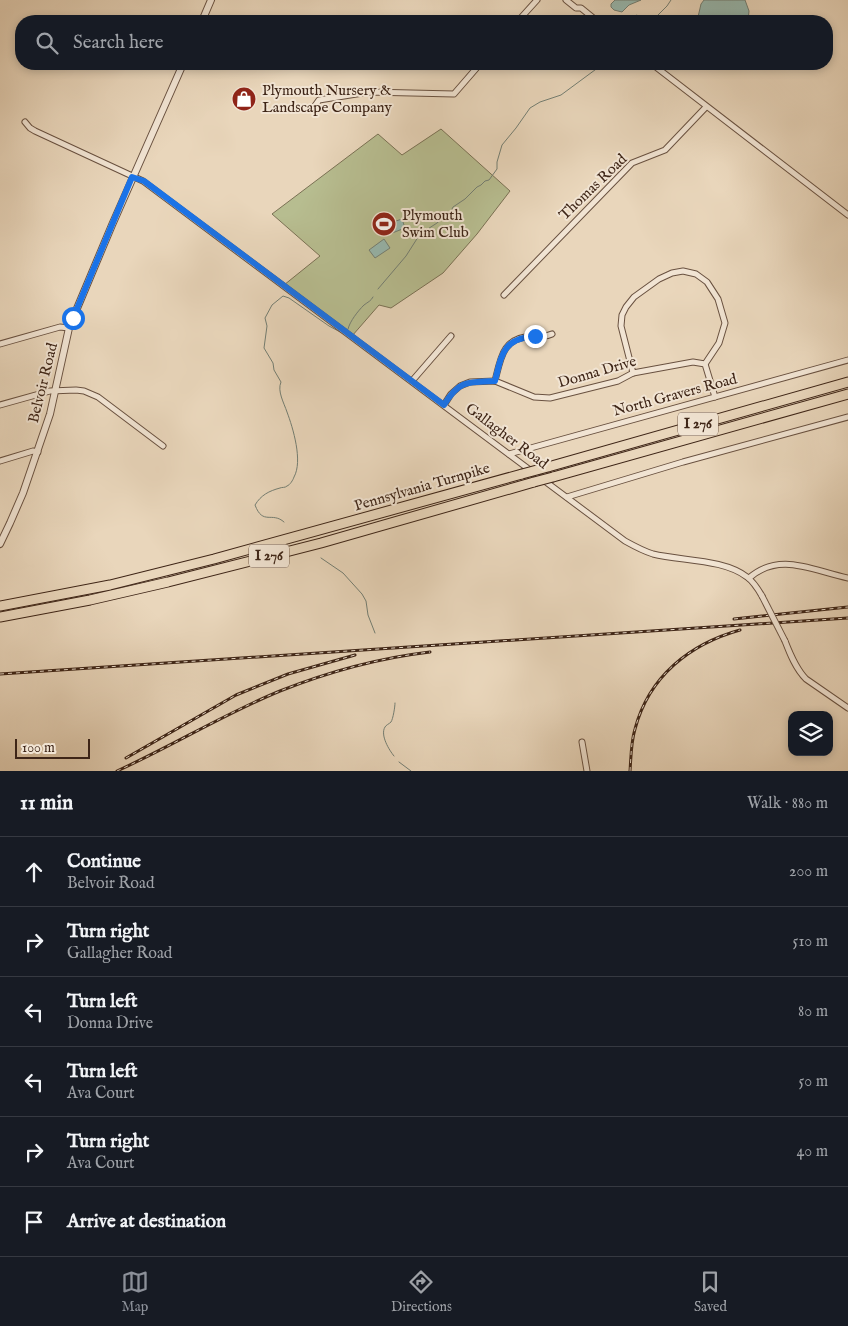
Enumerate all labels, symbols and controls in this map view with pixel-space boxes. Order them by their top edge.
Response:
search box [15,15,833,70]
icon: search [33,29,61,57]
text: Search here [73,31,164,55]
place label: Plymouth Nursery & Landscape Company [262,81,393,117]
shop icon: Plymouth Nursery & Landscape Company [231,86,257,112]
street label: Thomas Road [555,149,632,224]
place label: Plymouth Swim Club [402,206,469,242]
sports icon: Plymouth Swim Club [371,211,397,237]
route start [62,307,85,330]
route end [524,325,547,348]
street label: Belvoir Road [24,340,62,425]
street label: Donna Drive [556,352,639,392]
street label: North Gravers Road [611,369,740,421]
street label: Gallagher Road [462,399,553,474]
road number: I 276 [678,412,718,436]
street label: Pennsylvania Turnpike [352,458,492,515]
road number: I 276 [249,544,289,568]
map controls [788,711,833,756]
button: layers [788,711,833,756]
scale bar [15,736,90,759]
text: 100 m [22,739,55,757]
text: 11 min [20,790,73,817]
text: Walk · 880 m [747,794,828,814]
text: Continue [67,850,141,874]
icon: ahead [20,858,48,886]
text: 200 m [789,862,828,882]
text: Belvoir Road [67,874,154,894]
text: Turn right [67,920,149,944]
icon: right [20,928,48,956]
text: 510 m [793,932,828,952]
text: Gallagher Road [67,944,172,964]
text: Turn left [67,990,138,1014]
icon: left [20,998,48,1026]
text: 80 m [798,1002,828,1022]
text: Donna Drive [67,1014,153,1034]
text: Turn left [67,1060,138,1084]
icon: left [20,1068,48,1096]
text: 50 m [799,1072,828,1092]
text: Ava Court [67,1084,135,1104]
text: Turn right [67,1130,149,1154]
icon: right [20,1138,48,1166]
text: 40 m [796,1142,828,1162]
text: Ava Court [67,1154,135,1174]
icon: arrive [20,1208,48,1236]
text: Arrive at destination [67,1210,226,1234]
tab: Map [121,1268,149,1316]
tab: Directions [391,1268,452,1316]
tab: Saved [694,1268,727,1316]

